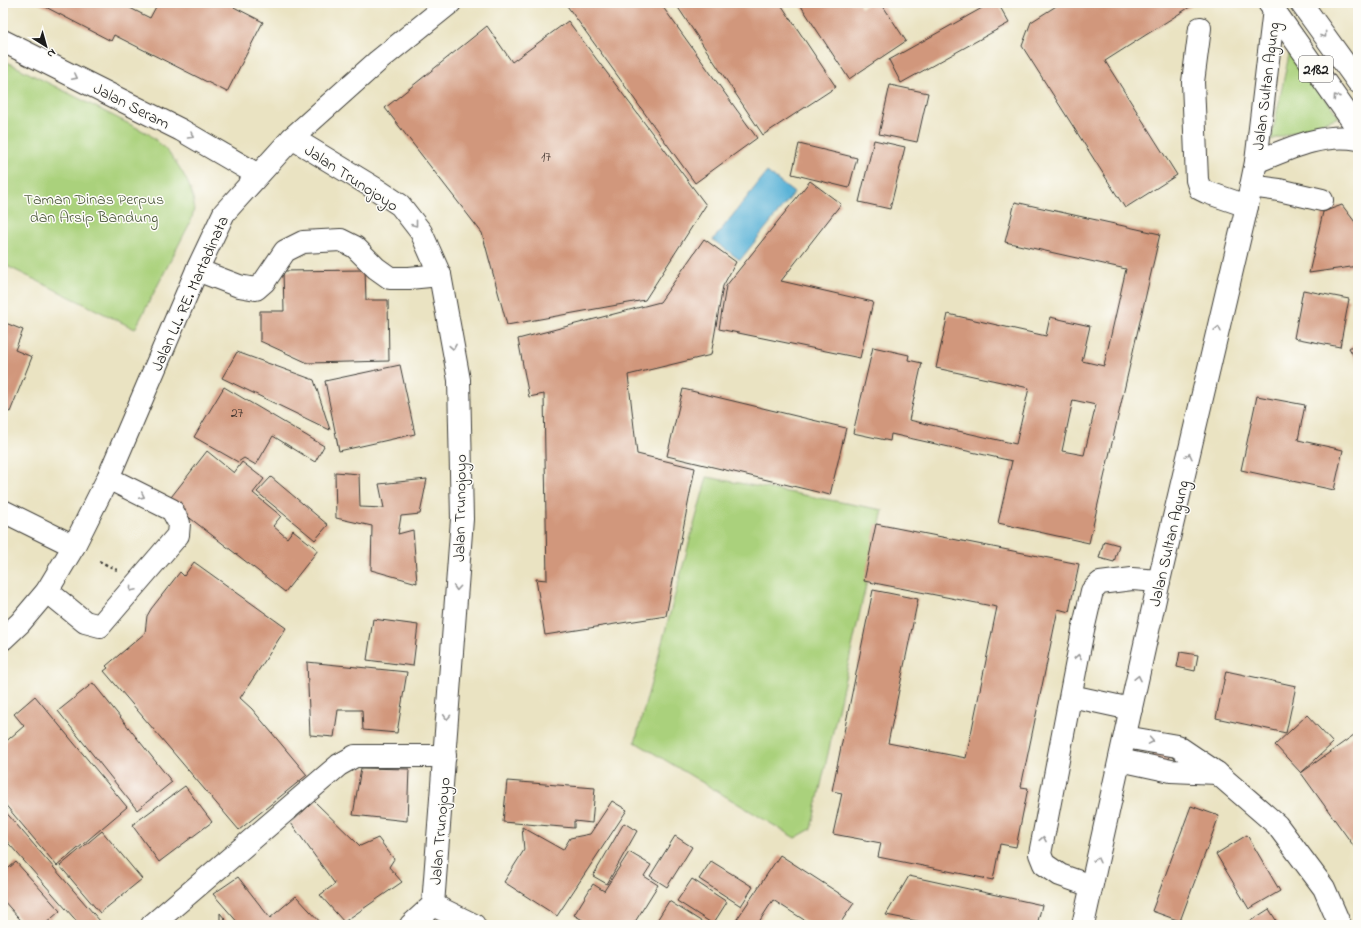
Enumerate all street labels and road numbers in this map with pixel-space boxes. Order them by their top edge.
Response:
street label: Jalan Sultan Agung [1247,21,1287,152]
road number: 2182 [1299,56,1333,82]
street label: Jalan Seram [89,77,174,136]
street label: Jalan Trunojoyo [299,139,403,218]
street label: Jalan L.L. RE. Martadinata [146,212,236,375]
street label: Jalan Trunojoyo [448,454,474,562]
street label: Jalan Sultan Agung [1144,478,1196,609]
street label: Jalan Trunojoyo [424,776,458,886]

